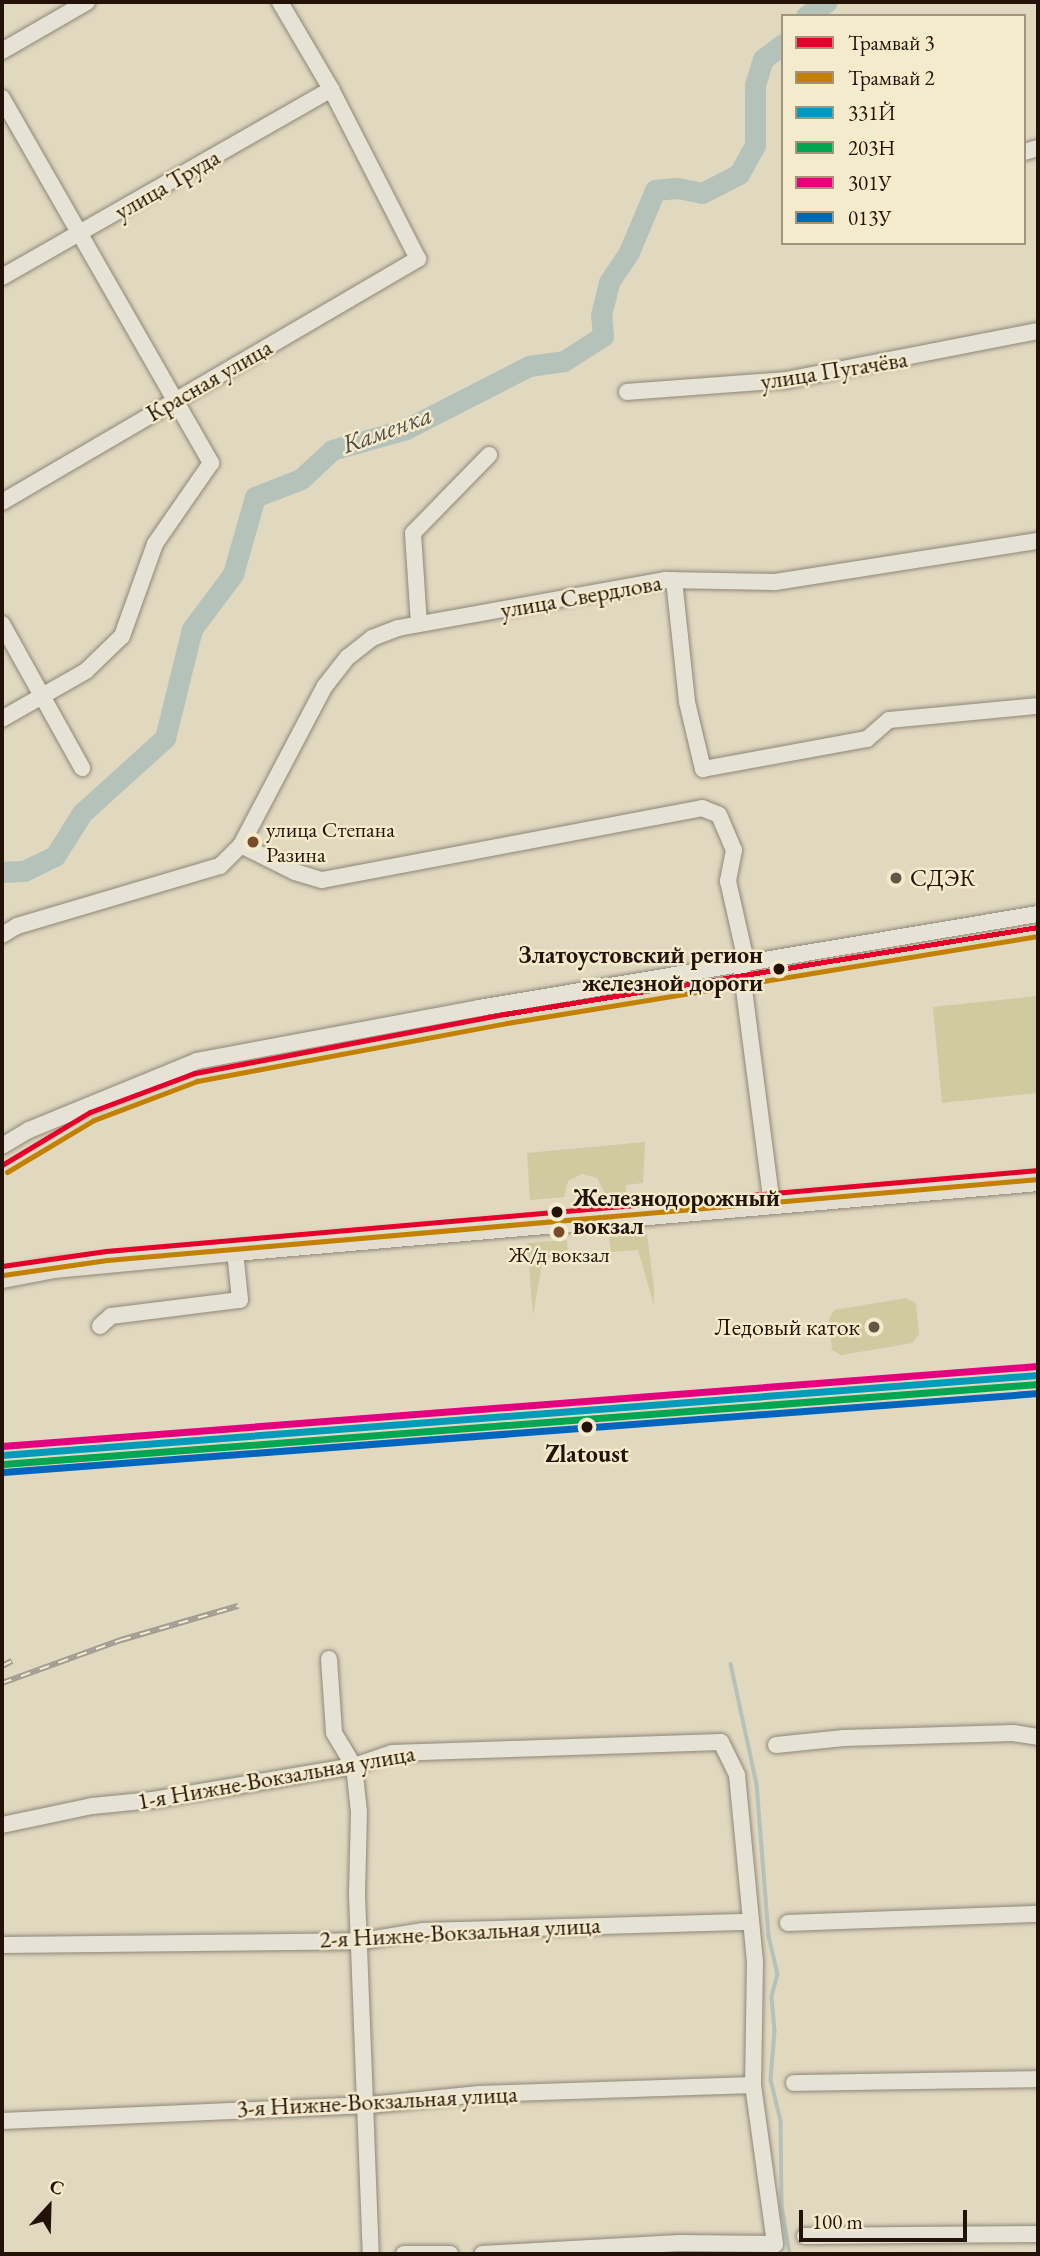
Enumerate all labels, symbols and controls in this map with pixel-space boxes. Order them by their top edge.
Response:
legend [781,14,1026,245]
text: Трамвай 3 [848,29,935,56]
text: Трамвай 2 [848,64,935,91]
text: 331Й [848,99,895,126]
text: 203Н [848,134,895,161]
street label: улица Труда [109,142,225,226]
text: 301У [848,169,892,196]
text: 013У [848,204,892,231]
street label: Красная улица [141,332,277,428]
street label: улица Пугачёва [758,344,910,396]
water label: Каменка [338,399,436,461]
street label: улица Свердлова [498,568,664,624]
place label: улица Степана Разина [266,816,395,868]
marker: улица Степана Разина [246,835,260,849]
place label: СДЭК [910,864,975,892]
marker: СДЭК [888,870,904,886]
place label: Златоустовский регион железной дороги [518,941,763,997]
marker: Златоустовский регион железной дороги [769,959,789,979]
place label: Железнодорожный вокзал [573,1184,780,1240]
marker: Железнодорожный вокзал [547,1202,567,1222]
marker: Ж/д вокзал [552,1225,566,1239]
place label: Ж/д вокзал [508,1242,610,1268]
place label: Ледовый каток [715,1313,860,1341]
marker: Ледовый каток [866,1319,882,1335]
marker: Zlatoust [577,1417,597,1437]
place label: Zlatoust [545,1440,629,1468]
street label: 1-я Нижне-Вокзальная улица [135,1738,417,1816]
street label: 2-я Нижне-Вокзальная улица [319,1910,601,1954]
street label: 3-я Нижне-Вокзальная улица [236,2079,518,2123]
north arrow [14,2172,84,2242]
text: С [46,2173,68,2201]
scale bar [802,2196,970,2240]
text: 100 m [812,2208,863,2235]

